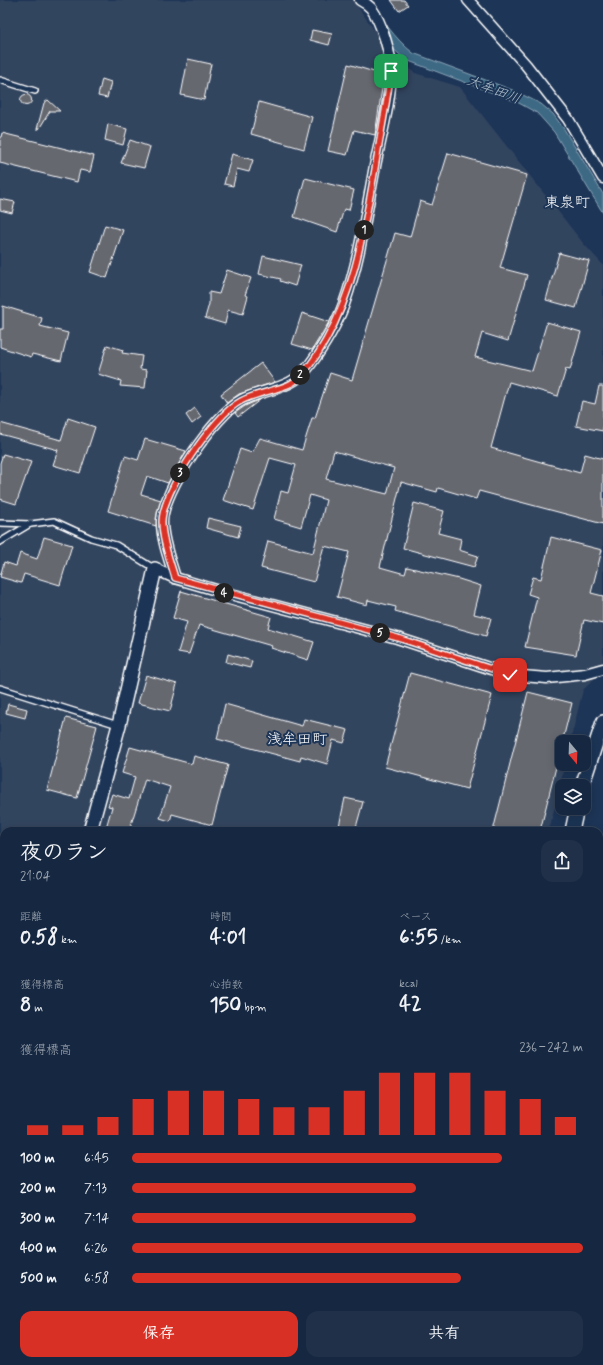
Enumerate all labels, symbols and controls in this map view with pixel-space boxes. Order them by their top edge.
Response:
pin [374,54,408,88]
icon: arrive [380,60,402,82]
water label: 大牟田川 [464,71,523,108]
district label: 東泉町 [544,193,590,213]
pin: 1 [354,220,374,240]
text: 1 [362,223,366,237]
pin: 2 [290,365,310,385]
text: 2 [297,368,303,382]
pin: 3 [170,463,190,483]
text: 3 [178,466,182,480]
pin: 4 [214,583,234,603]
text: 4 [221,586,227,600]
pin: 5 [370,623,390,643]
text: 5 [377,626,383,640]
pin [493,658,527,692]
icon: check [499,664,521,686]
district label: 浅牟田町 [267,730,328,750]
north arrow [555,735,591,771]
map controls [555,735,591,815]
button: layers [555,779,591,815]
text: 夜のラン [20,839,108,867]
button: share [541,840,583,882]
text: 21:04 [20,868,51,885]
text: 距離 [20,910,42,924]
text: 時間 [210,910,232,924]
text: ペース [399,910,432,924]
text: 0.58 [20,924,58,951]
text: 4:01 [210,924,246,951]
text: 6:55 [399,924,438,951]
text: km [58,933,77,947]
text: /km [438,933,461,947]
text: kcal [399,977,418,991]
text: 獲得標高 [20,978,64,992]
text: 心拍数 [210,978,243,992]
text: 42 [399,991,422,1018]
text: 8 [20,992,31,1019]
text: 150 [210,992,241,1019]
text: m [31,1001,43,1015]
text: bpm [241,1001,266,1015]
text: 236–242 m [519,1039,583,1056]
text: 獲得標高 [20,1042,72,1059]
text: 100 m [20,1150,55,1167]
text: 6:45 [84,1150,109,1167]
text: 200 m [20,1180,55,1197]
text: 7:13 [84,1180,107,1197]
text: 300 m [20,1210,55,1227]
text: 7:14 [84,1210,109,1227]
text: 400 m [20,1240,57,1257]
text: 6:26 [84,1240,108,1257]
text: 500 m [20,1270,57,1287]
text: 6:58 [84,1270,109,1287]
button: 保存 [20,1311,298,1357]
button: 共有 [306,1311,583,1357]

